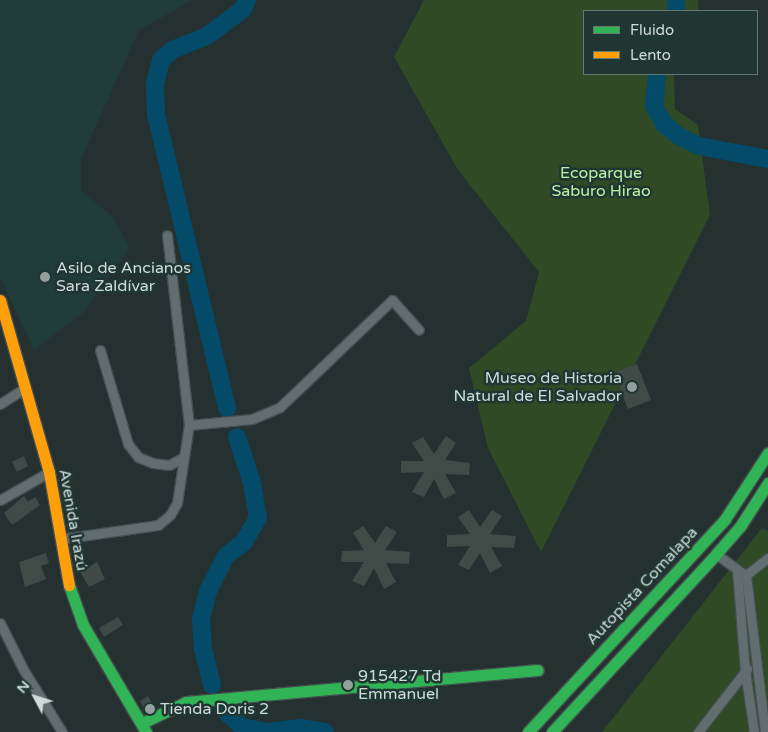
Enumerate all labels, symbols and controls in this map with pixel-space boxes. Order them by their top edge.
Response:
legend [583,10,758,75]
text: Fluido [630,21,674,39]
text: Lento [630,46,671,64]
park label: Ecoparque Saburo Hirao [551,163,651,201]
place label: Asilo de Ancianos Sara Zaldívar [56,258,191,296]
marker: Asilo de Ancianos Sara Zaldívar [38,270,52,284]
place label: Museo de Historia Natural de El Salvador [453,368,622,406]
marker: Museo de Historia Natural de El Salvador [626,381,638,393]
street label: Avenida Irazú [55,468,91,572]
street label: Autopista Comalapa [582,523,702,649]
place label: 915427 Td Emmanuel [358,666,441,704]
north arrow [10,672,60,722]
text: N [13,677,33,697]
marker: 915427 Td Emmanuel [342,679,354,691]
place label: Tienda Doris 2 [160,699,269,719]
marker: Tienda Doris 2 [144,703,156,715]

